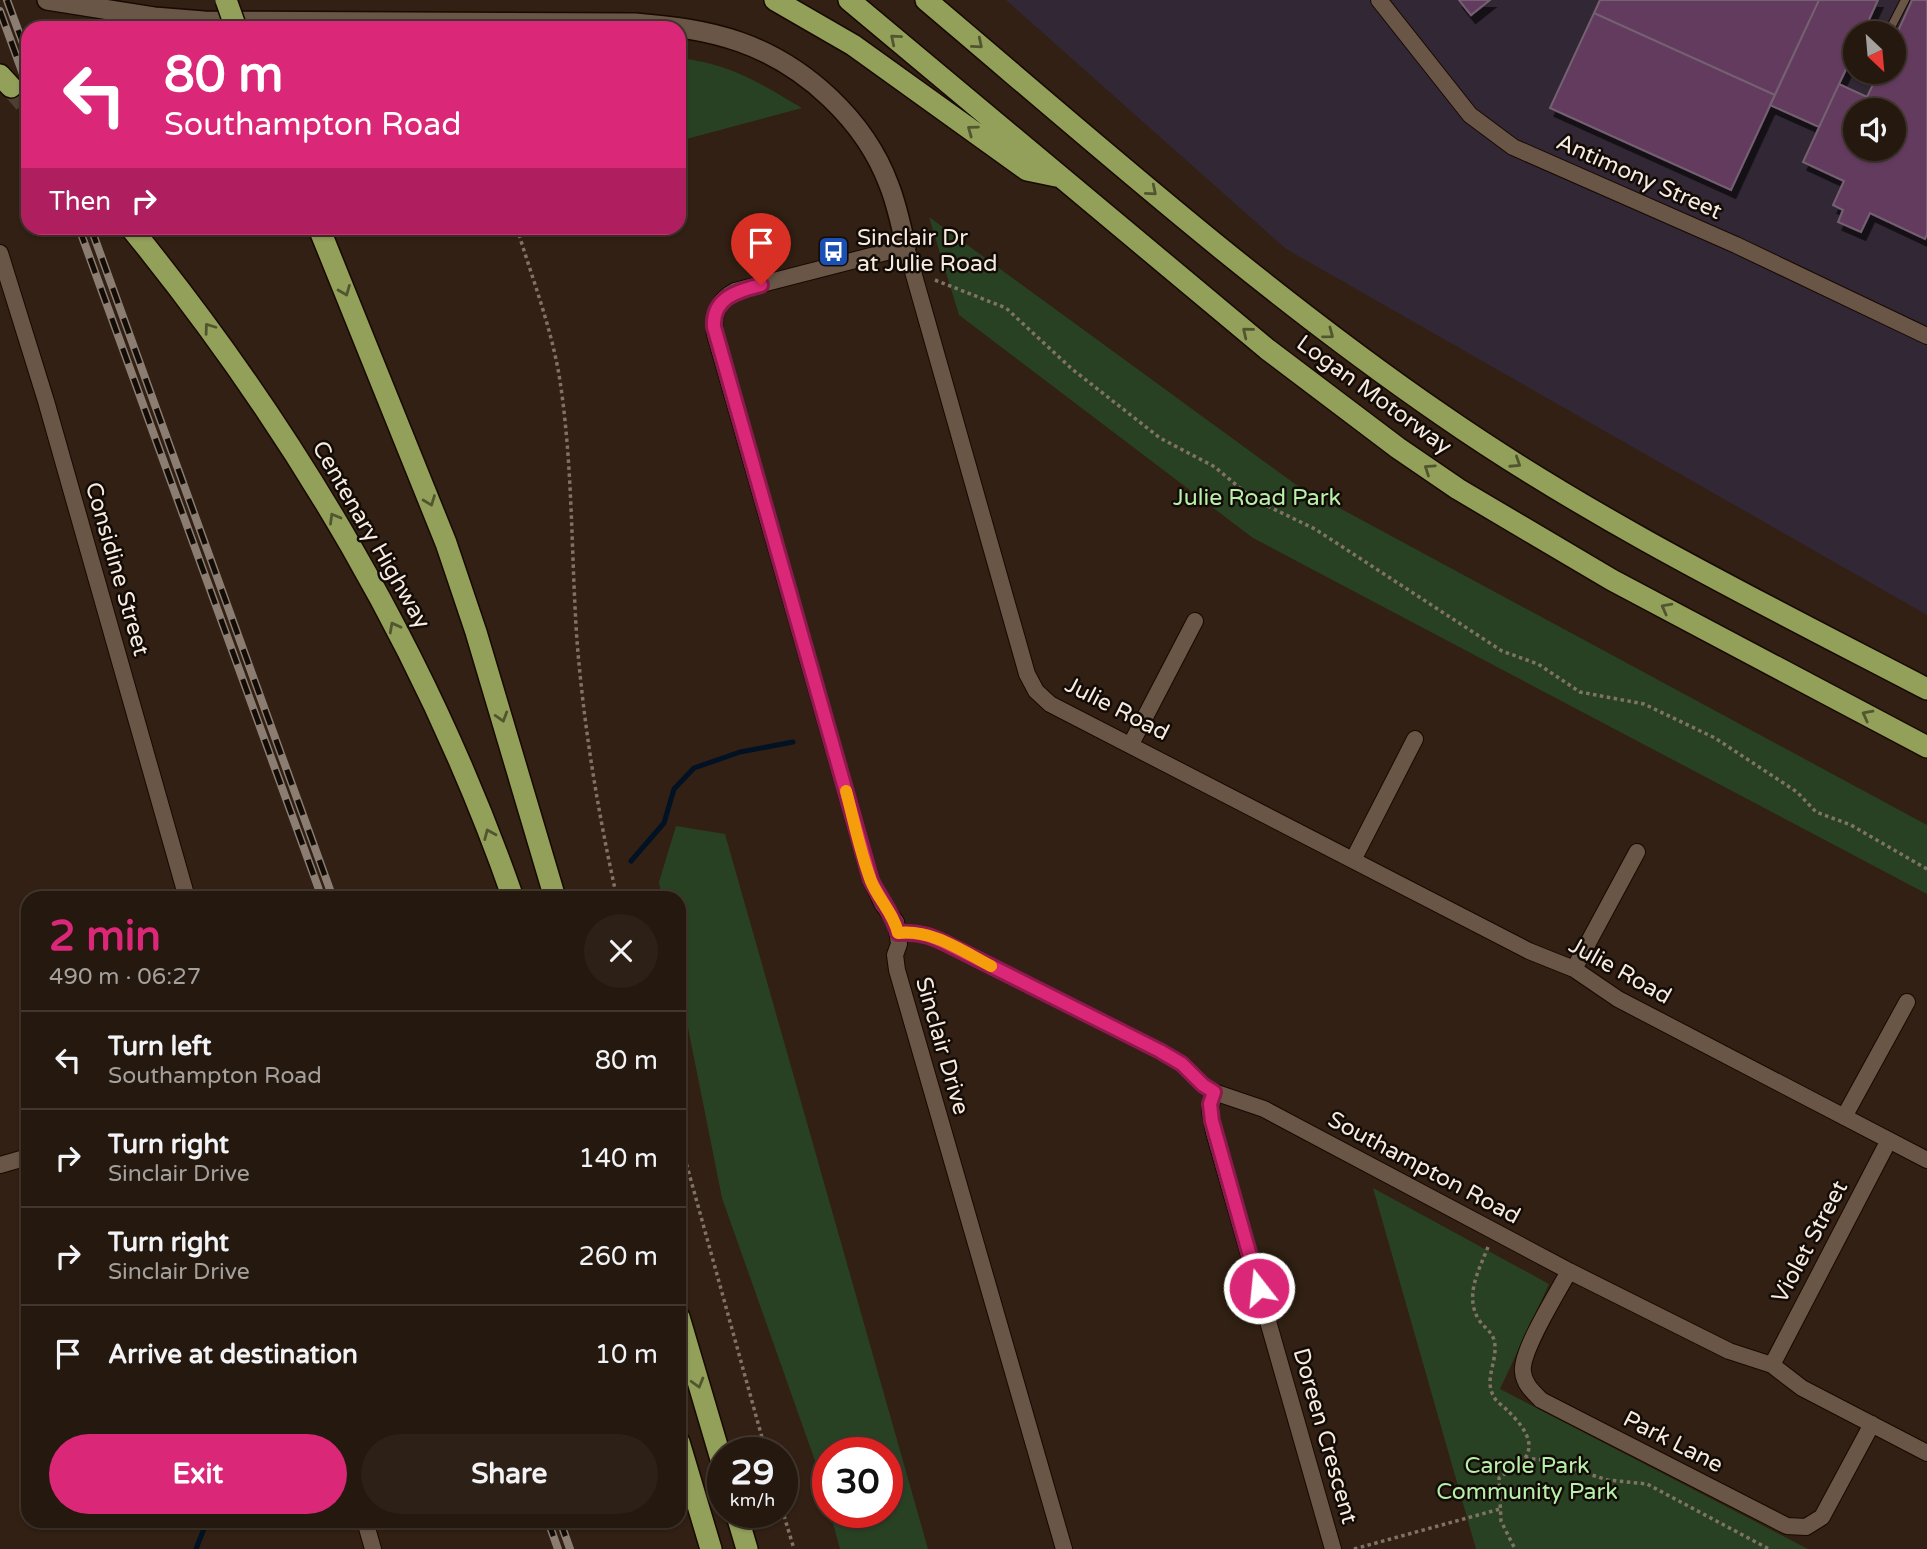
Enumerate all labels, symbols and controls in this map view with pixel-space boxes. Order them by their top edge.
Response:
north arrow [1843,21,1906,84]
map controls [1843,21,1906,161]
one-way arrow [890,35,903,47]
one-way arrow [970,36,983,48]
text: 80 m [164,46,283,105]
icon: left [49,49,140,140]
button: sound [1843,98,1906,161]
text: Southampton Road [164,106,461,144]
one-way arrow [967,126,980,138]
street label: Antimony Street [1552,128,1726,226]
icon: right [125,182,163,220]
one-way arrow [1143,183,1156,195]
text: Then [49,186,111,217]
pin [731,213,791,285]
icon: arrive [742,224,780,262]
place label: Sinclair Dr at Julie Road [857,224,997,278]
bus stop icon: Sinclair Dr at Julie Road [817,234,851,268]
one-way arrow [337,283,351,296]
one-way arrow [205,323,217,336]
one-way arrow [1321,325,1334,338]
one-way arrow [1242,328,1255,341]
street label: Logan Motorway [1291,329,1457,461]
street label: Centenary Highway [306,436,436,634]
one-way arrow [1508,455,1521,468]
one-way arrow [1424,465,1437,477]
street label: Considine Street [79,479,155,659]
park label: Julie Road Park [1173,484,1341,512]
one-way arrow [422,495,436,507]
one-way arrow [329,513,342,526]
one-way arrow [1660,603,1673,617]
one-way arrow [389,622,403,634]
street label: Julie Road [1060,671,1174,747]
one-way arrow [1861,710,1874,723]
one-way arrow [493,711,508,723]
one-way arrow [483,829,497,841]
text: 2 min [49,911,161,962]
button: close [584,914,658,988]
street label: Julie Road [1564,931,1676,1011]
text: 490 m · 06:27 [49,963,201,991]
street label: Sinclair Drive [909,974,975,1118]
text: Turn left [108,1031,211,1062]
icon: left [49,1041,87,1079]
text: 80 m [595,1045,658,1076]
text: Southampton Road [108,1062,322,1090]
street label: Southampton Road [1323,1105,1525,1231]
text: Turn right [108,1129,229,1160]
icon: right [49,1139,87,1177]
text: 140 m [578,1143,658,1174]
text: Sinclair Drive [108,1160,250,1188]
street label: Violet Street [1766,1176,1854,1308]
text: Turn right [108,1227,229,1258]
icon: right [49,1237,87,1275]
text: 260 m [578,1241,658,1272]
position arrow [1222,1251,1296,1325]
text: Sinclair Drive [108,1258,250,1286]
icon: arrive [49,1335,87,1373]
text: Arrive at destination [108,1339,358,1370]
text: 10 m [595,1339,658,1370]
street label: Doreen Crescent [1287,1345,1364,1527]
one-way arrow [690,1376,705,1388]
street label: Park Lane [1618,1405,1728,1479]
button: Exit [49,1434,347,1514]
button: Share [361,1434,658,1514]
speed limit sign: 30 [812,1437,903,1528]
text: 29 [731,1452,774,1494]
park label: Carole Park Community Park [1436,1452,1618,1506]
text: km/h [730,1489,775,1511]

